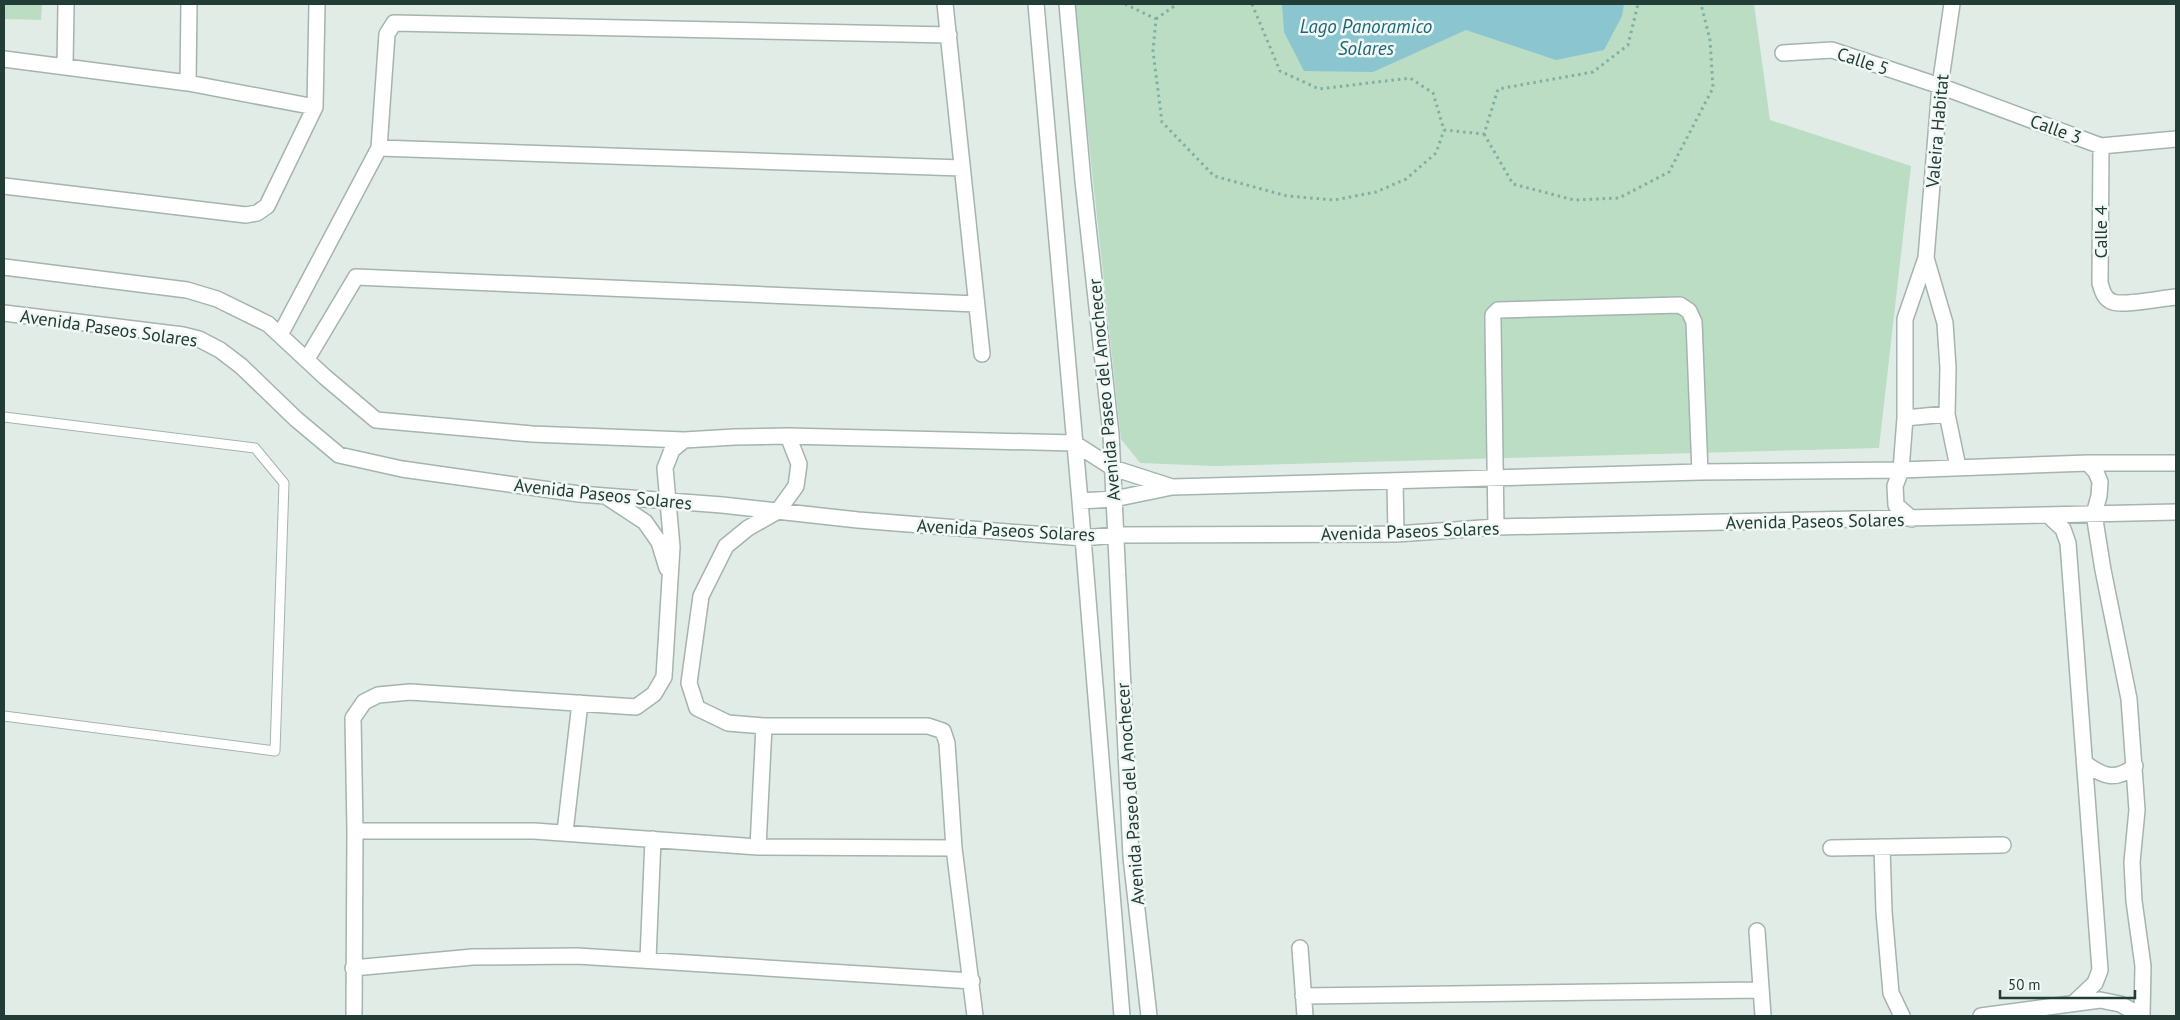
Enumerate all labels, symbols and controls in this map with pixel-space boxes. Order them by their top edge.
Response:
water label: Lago Panoramico Solares [1300,14,1432,60]
street label: Calle 5 [1834,42,1892,80]
street label: Valeira Habitat [1920,73,1953,190]
street label: Calle 3 [2027,109,2085,149]
street label: Calle 4 [2089,205,2112,259]
street label: Avenida Paseo del Anochecer [1083,278,1125,502]
street label: Avenida Paseos Solares [19,304,199,352]
street label: Avenida Paseos Solares [513,473,693,515]
street label: Avenida Paseos Solares [1725,508,1905,534]
street label: Avenida Paseos Solares [916,514,1096,546]
street label: Avenida Paseos Solares [1320,516,1500,546]
street label: Avenida Paseo del Anochecer [1111,682,1149,906]
scale bar [2000,968,2135,1000]
text: 50 m [2008,975,2041,994]

